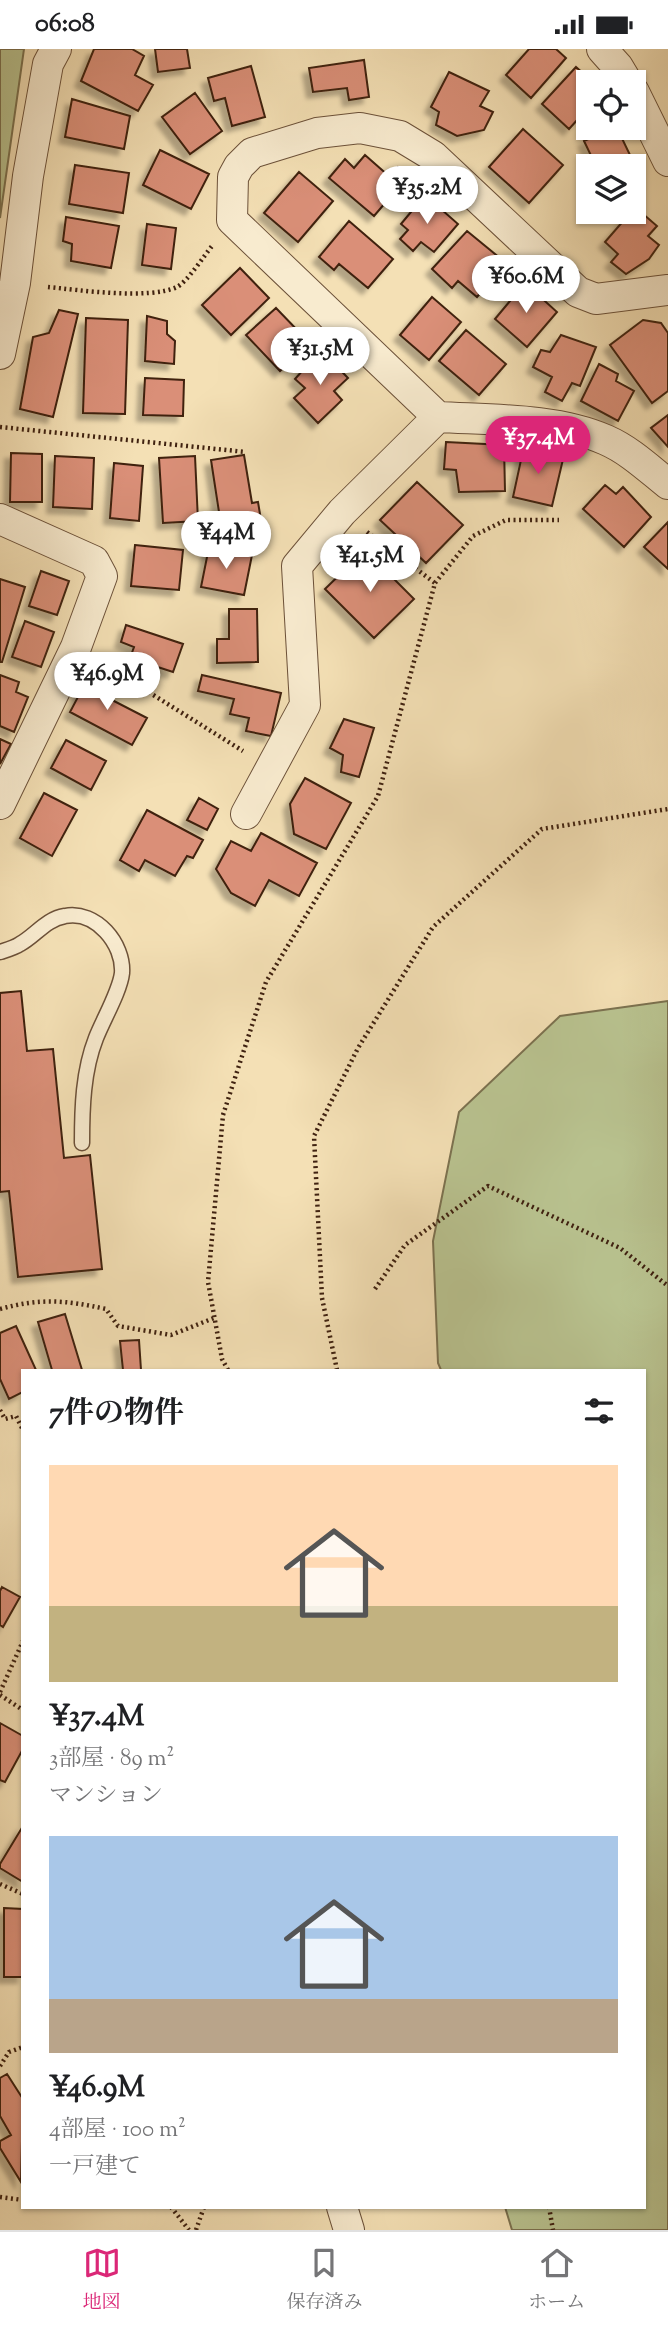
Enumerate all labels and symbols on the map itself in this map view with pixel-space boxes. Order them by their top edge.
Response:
pin: ¥35.2M [370,167,484,226]
pin: ¥60.6M [469,255,583,315]
pin: ¥31.5M [263,327,377,387]
pin: ¥37.4M [481,417,595,476]
pin: ¥44M [185,511,267,571]
pin: ¥41.5M [313,535,427,594]
pin: ¥46.9M [50,653,164,712]

